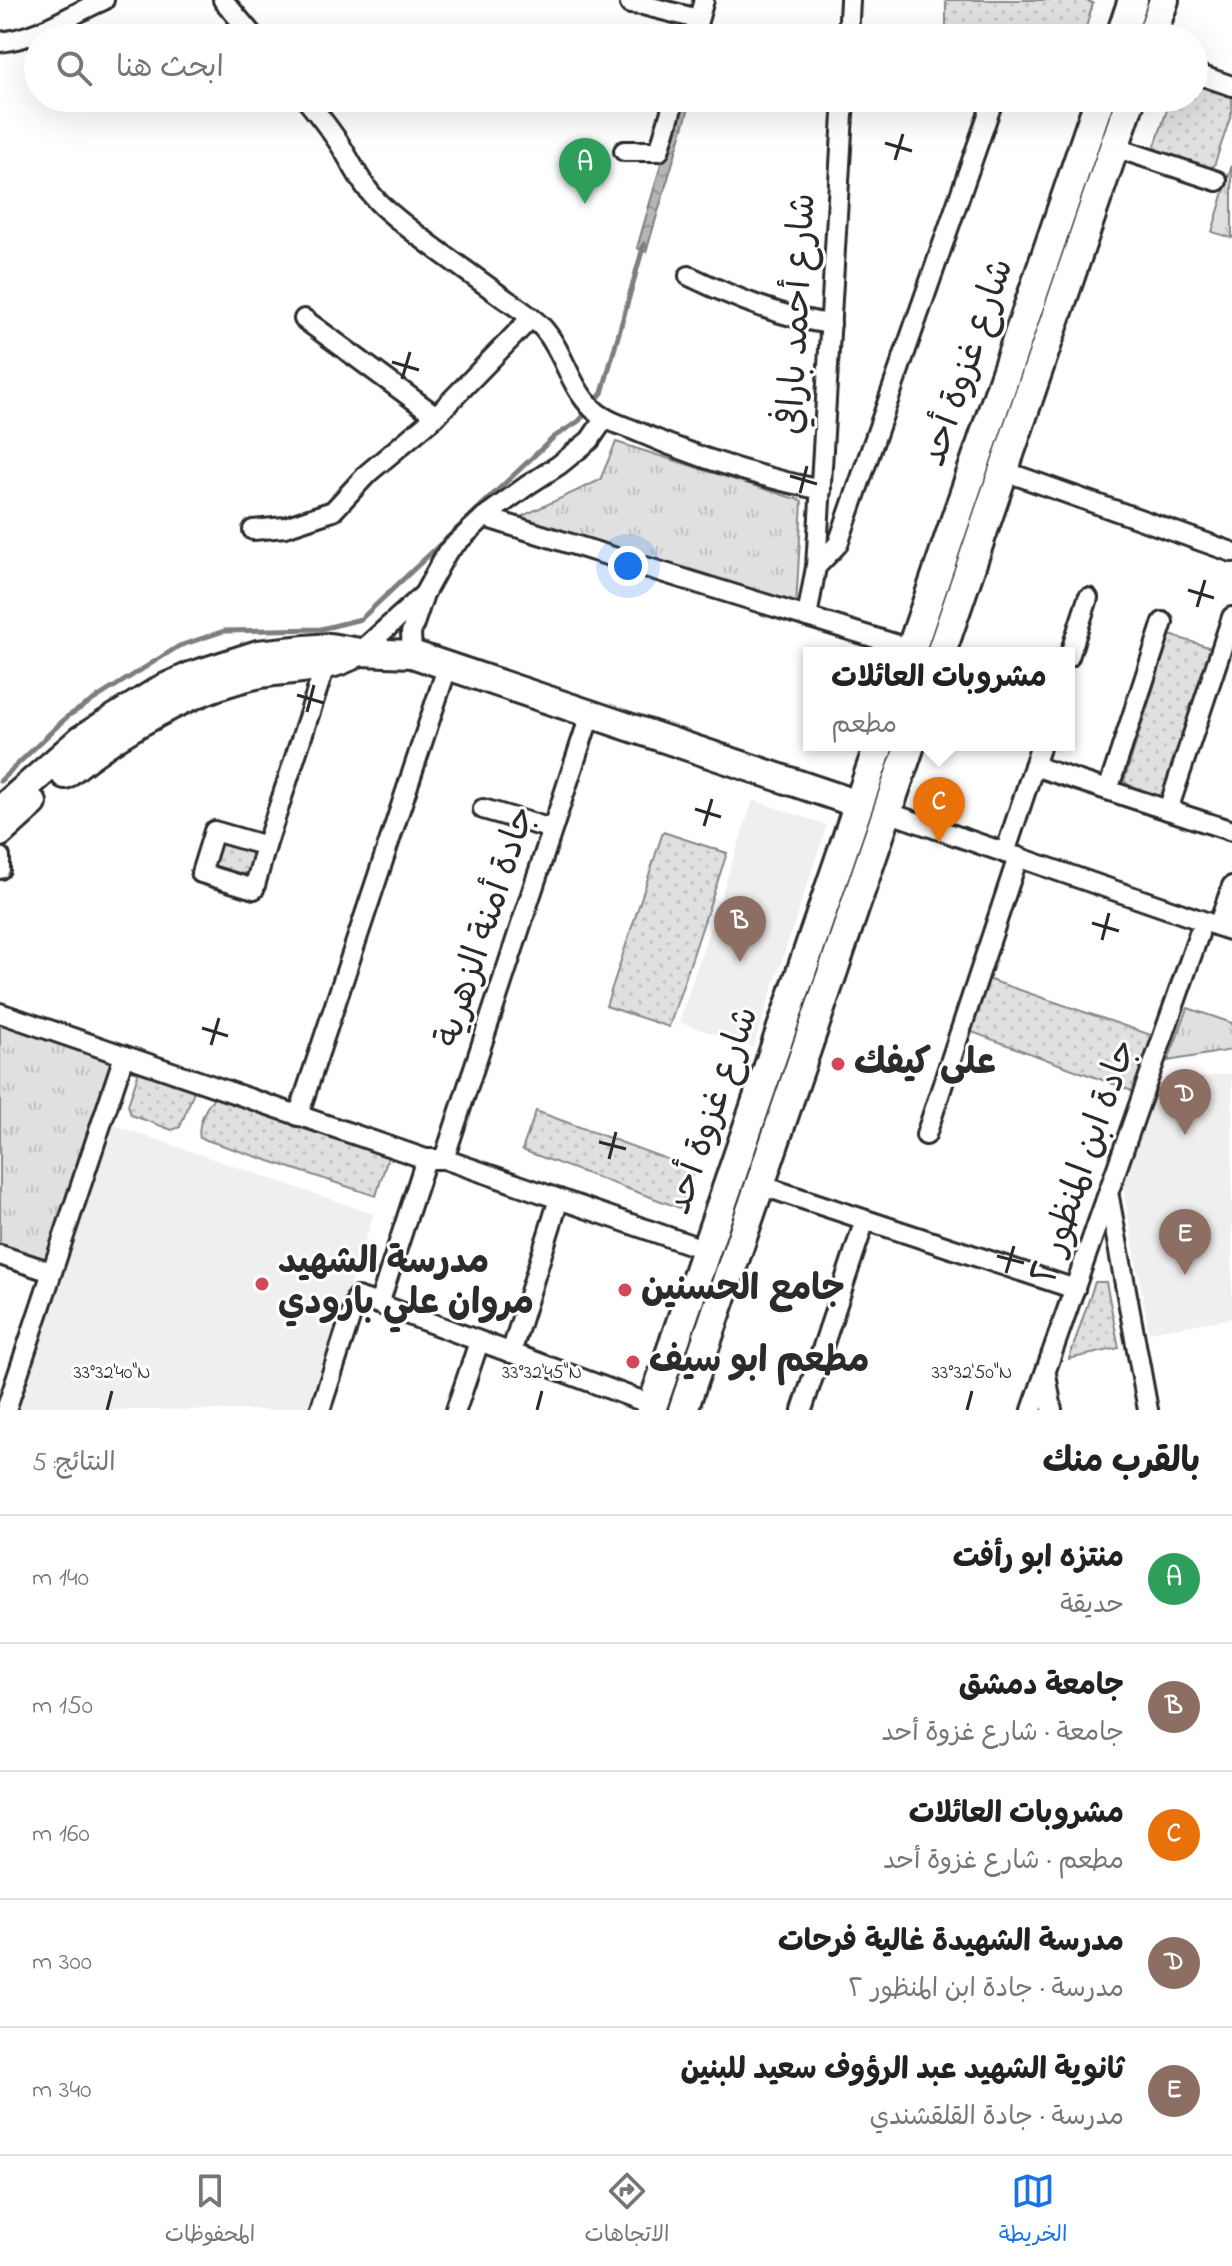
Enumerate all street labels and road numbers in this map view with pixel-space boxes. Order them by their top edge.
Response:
street label: شارع أحمد بارافي [766,192,832,436]
street label: شارع غزوة أحد [909,252,1029,474]
street label: جادة أمنة الزهرية [423,799,551,1055]
street label: شارع غزوة أحد [654,1000,774,1222]
street label: جادة ابن المنظور ٢ [1019,1033,1153,1291]

